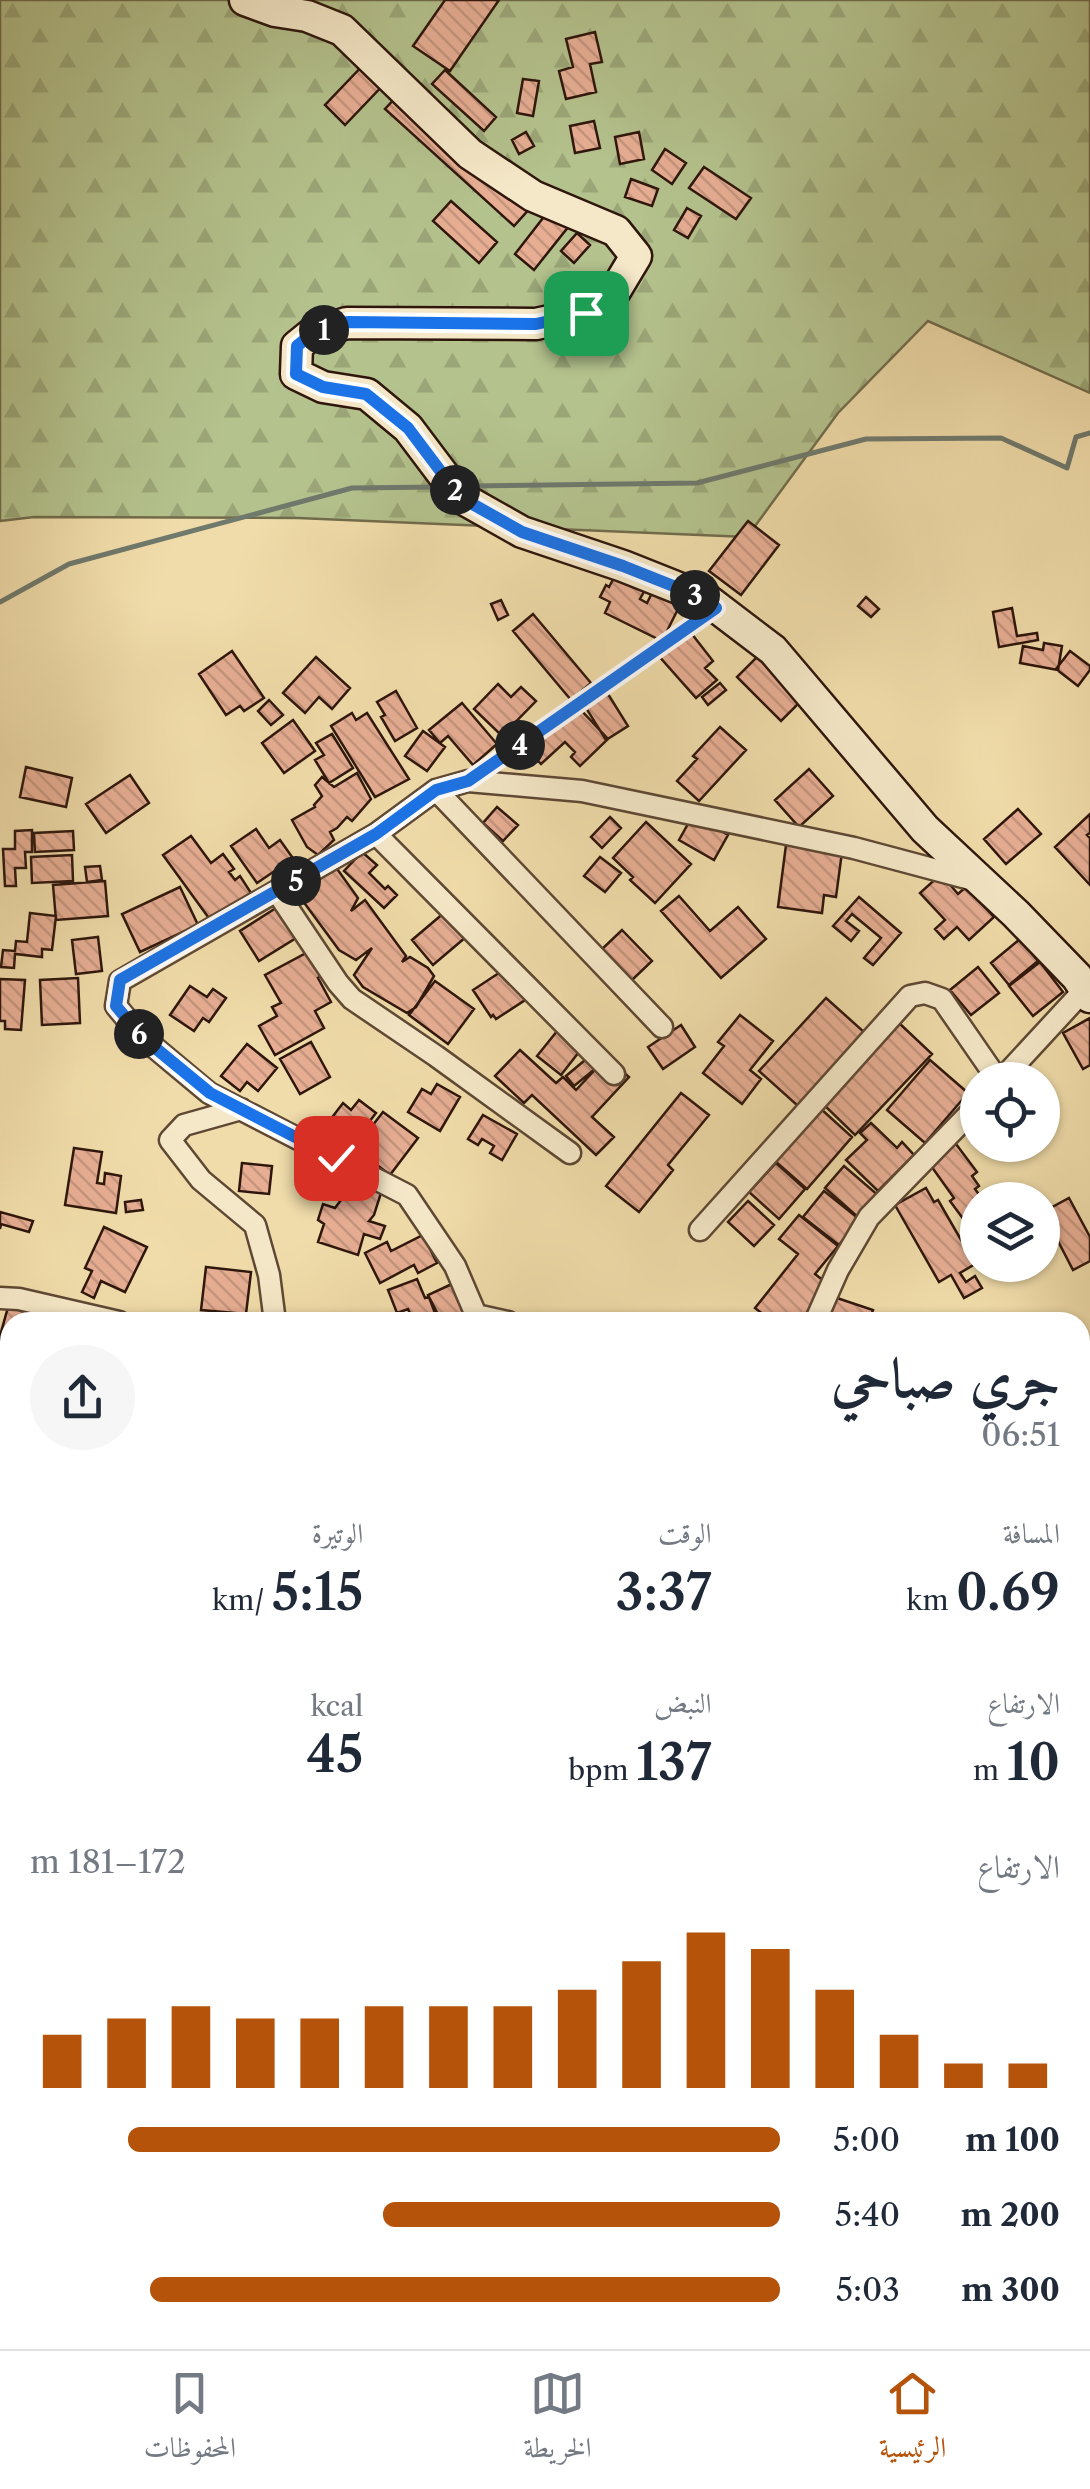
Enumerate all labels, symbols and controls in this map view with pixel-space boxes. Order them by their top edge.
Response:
pin [544,271,629,356]
icon: arrive [559,286,614,341]
pin: 1 [299,305,349,355]
text: 1 [318,313,330,347]
pin: 2 [430,465,480,515]
text: 2 [447,473,463,507]
pin: 3 [670,570,720,620]
text: 3 [687,578,703,612]
pin: 4 [495,720,545,770]
text: 4 [512,728,528,762]
pin: 5 [271,856,321,906]
text: 5 [288,864,304,898]
pin: 6 [114,1009,164,1059]
text: 6 [131,1017,147,1051]
map controls [960,1062,1060,1282]
button: locate [960,1062,1060,1162]
pin [294,1116,379,1201]
icon: check [309,1131,364,1186]
button: layers [960,1182,1060,1282]
text: جري صباحي [831,1344,1060,1411]
button: share [30,1345,135,1450]
text: 06:51 [981,1415,1060,1454]
text: الوتيرة [312,1516,363,1550]
text: الوقت [658,1516,712,1550]
text: المسافة [1003,1516,1060,1550]
text: 5:15 [272,1561,363,1623]
text: 3:37 [615,1561,712,1623]
text: 0.69 [956,1561,1060,1623]
text: /km [212,1583,272,1617]
text: km [906,1583,956,1617]
text: النبض [654,1686,712,1720]
text: الارتفاع [987,1686,1060,1720]
text: kcal [310,1689,363,1723]
text: 45 [307,1723,363,1785]
text: 137 [636,1731,712,1793]
text: 10 [1007,1731,1060,1793]
text: bpm [568,1753,636,1787]
text: m [973,1753,1007,1787]
text: 172–181 m [30,1842,186,1881]
text: الارتفاع [977,1847,1060,1886]
text: 5:00 [833,2120,900,2159]
text: 100 m [965,2120,1060,2159]
text: 5:40 [835,2195,900,2234]
text: 200 m [960,2195,1060,2234]
text: 5:03 [836,2270,900,2309]
text: 300 m [961,2270,1060,2309]
tab: المحفوظات [144,2366,236,2475]
tab: الخريطة [523,2366,592,2475]
tab: الرئيسية [879,2366,946,2475]

